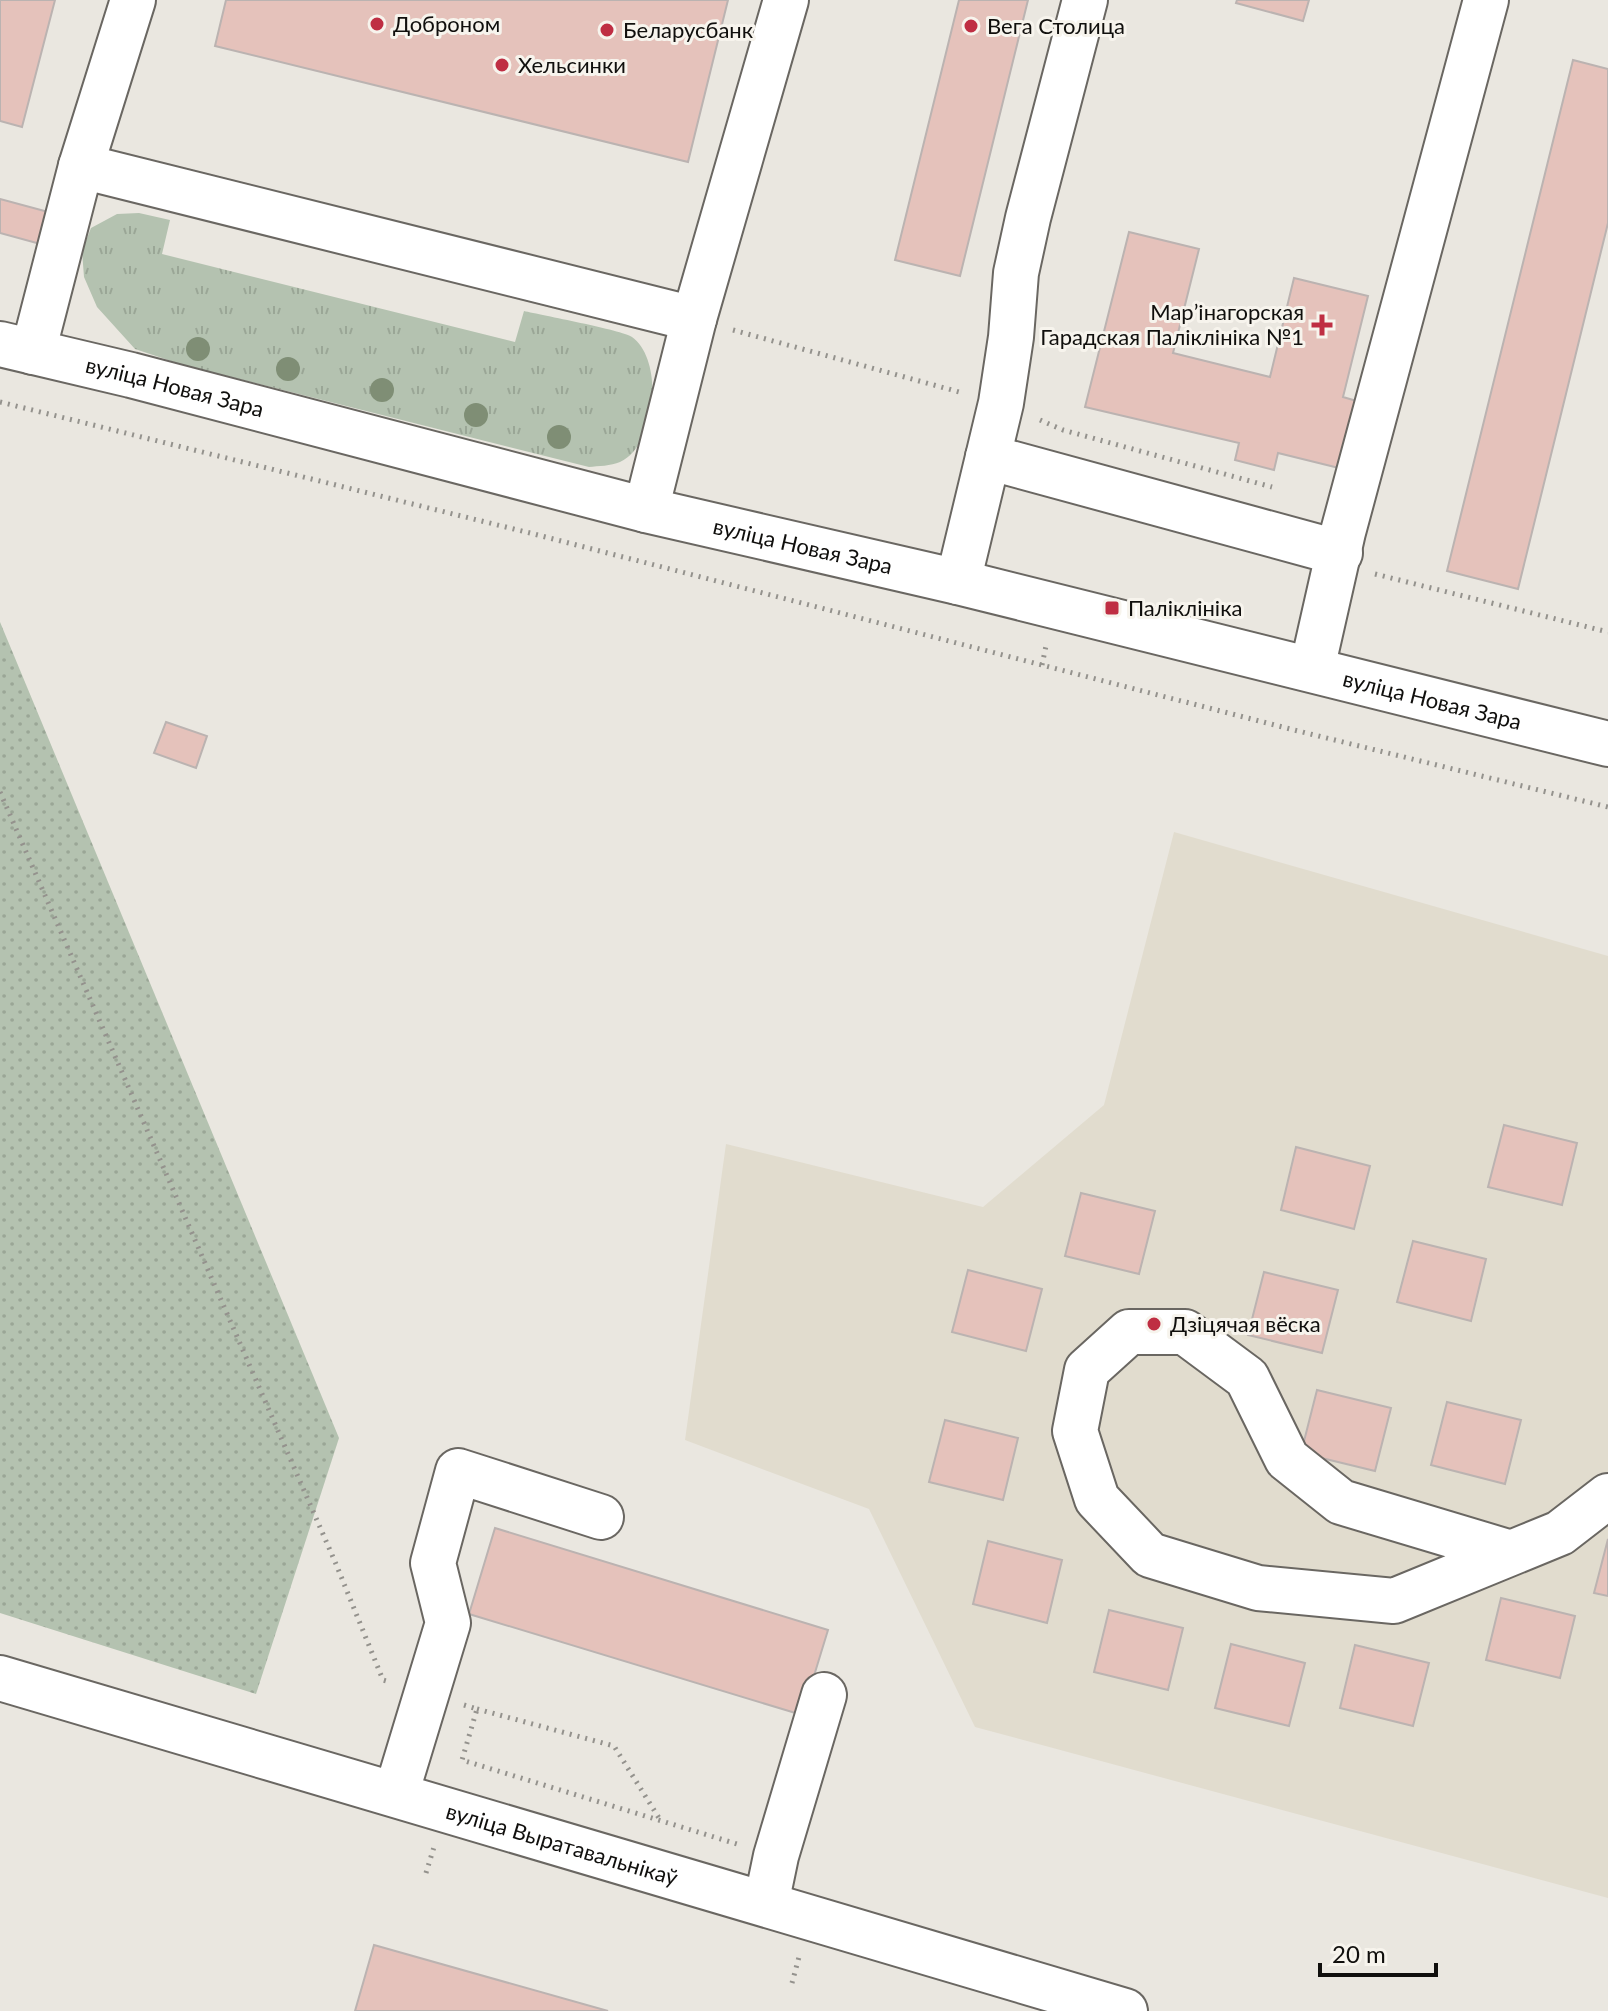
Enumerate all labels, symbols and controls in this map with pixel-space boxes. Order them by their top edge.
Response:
place label: Доброном [393,10,500,37]
place label: Вега Столица [987,12,1125,39]
marker: Доброном [368,15,386,33]
place label: Беларусбанк [623,16,754,43]
marker: Вега Столица [962,17,980,35]
marker: Беларусбанк [598,21,616,39]
place label: Хельсинки [518,51,626,78]
marker: Хельсинки [493,56,511,74]
place label: Марʼінагорская Гарадская Паліклініка №1 [1040,298,1304,350]
marker: Марʼінагорская Гарадская Паліклініка №1 [1311,314,1333,336]
street label: вуліца Новая Зара [83,351,267,422]
street label: вуліца Новая Зара [711,512,895,579]
place label: Паліклініка [1128,594,1242,621]
marker: Паліклініка [1103,599,1121,617]
street label: вуліца Новая Зара [1340,664,1524,735]
place label: Дзіцячая вёска [1170,1310,1321,1337]
marker: Дзіцячая вёска [1145,1315,1163,1333]
street label: вуліца Выратавальнікаў [443,1797,682,1891]
scale bar [1320,1927,1436,1977]
text: 20 m [1332,1939,1386,1968]

